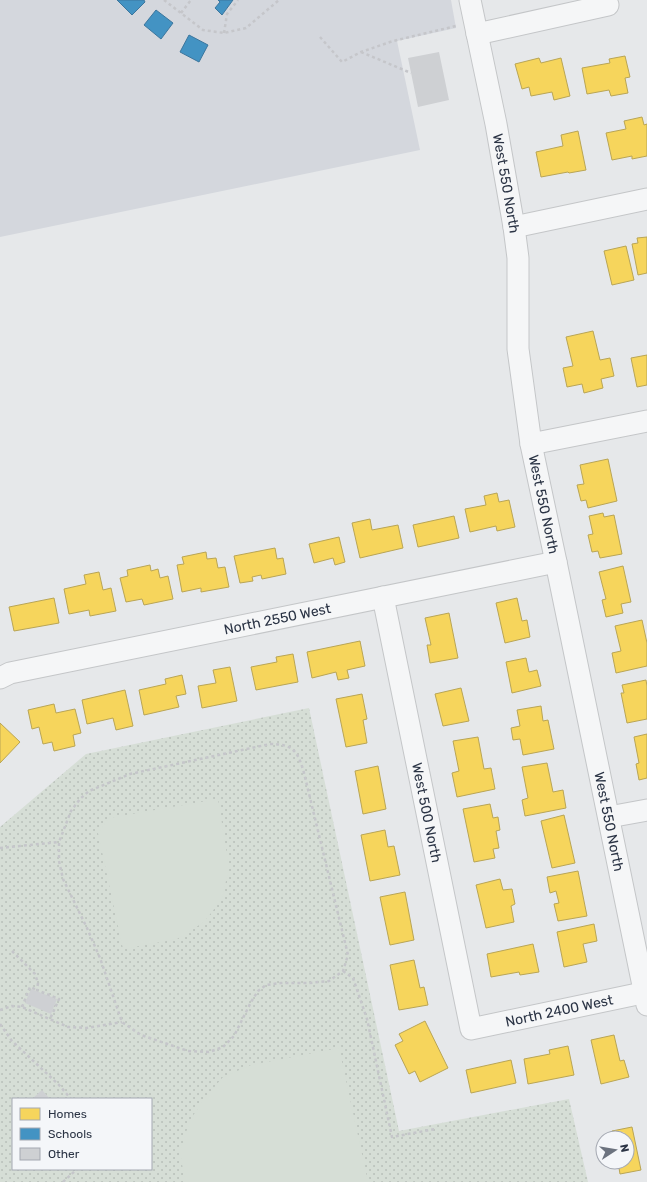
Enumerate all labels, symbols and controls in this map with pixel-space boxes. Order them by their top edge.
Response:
street label: West 550 North [489,132,523,234]
street label: West 550 North [525,453,563,555]
street label: North 2550 West [222,599,333,638]
street label: West 500 North [408,761,445,864]
street label: West 550 North [591,770,628,873]
street label: North 2400 West [504,991,615,1030]
legend [12,1098,152,1170]
text: Homes [48,1107,87,1121]
text: Schools [48,1127,92,1141]
north arrow [595,1130,635,1170]
text: N [617,1143,631,1153]
text: Other [48,1147,80,1161]

